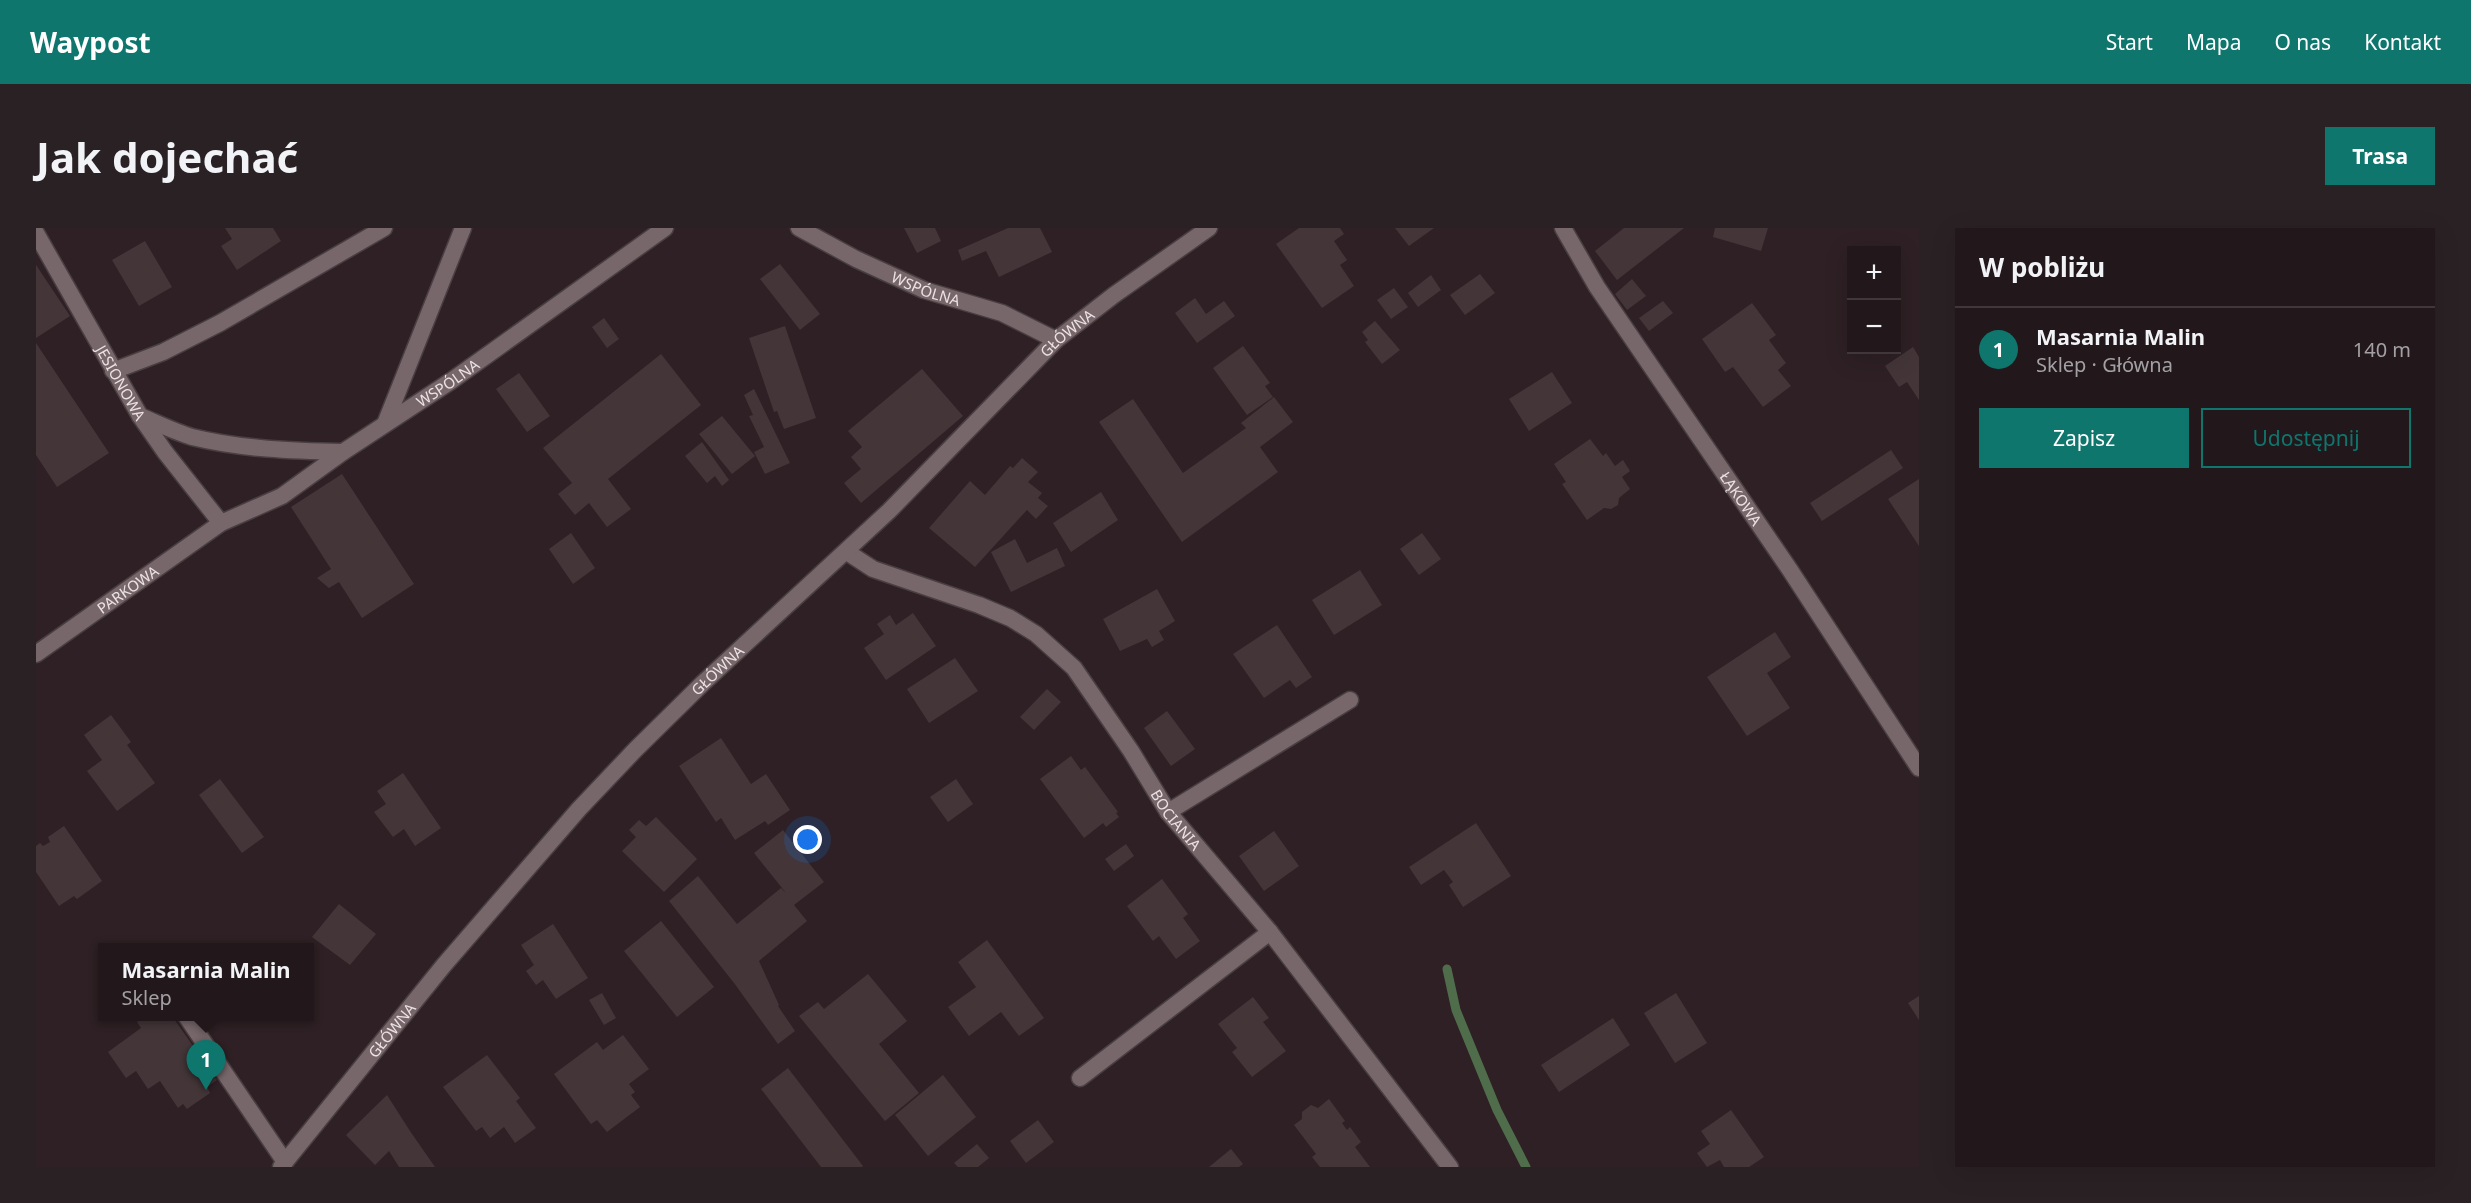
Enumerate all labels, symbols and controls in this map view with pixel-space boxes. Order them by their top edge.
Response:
text: Waypost [30,23,151,61]
text: Start [2106,28,2153,56]
text: Mapa [2186,28,2241,56]
text: O nas [2274,28,2331,56]
text: Kontakt [2364,28,2441,56]
button: Trasa [2325,127,2435,185]
text: Jak dojechać [36,128,298,185]
map controls [1847,246,1901,354]
button: + [1847,246,1901,300]
text: W pobliżu [1979,249,2105,285]
street label: WSPÓLNA [888,267,963,310]
button: − [1847,300,1901,354]
street label: GŁÓWNA [1035,304,1098,361]
text: Masarnia Malin [2036,321,2205,351]
text: 1 [1993,336,2004,363]
text: 140 m [2353,336,2411,363]
street label: JESIONOWA [91,340,150,424]
text: Sklep · Główna [2036,351,2173,378]
street label: WSPÓLNA [412,354,483,411]
button: Zapisz [1979,408,2189,468]
button: Udostępnij [2201,408,2411,468]
street label: ŁĄKOWA [1716,468,1767,530]
street label: PARKOWA [93,560,162,618]
street label: GŁÓWNA [687,640,748,699]
street label: BOCIANIA [1146,785,1206,854]
your location [793,825,822,854]
popup [98,943,314,1021]
text: Masarnia Malin [121,954,291,984]
text: Sklep [121,984,172,1011]
street label: GŁÓWNA [363,998,420,1062]
pin: 1 [186,1040,226,1090]

